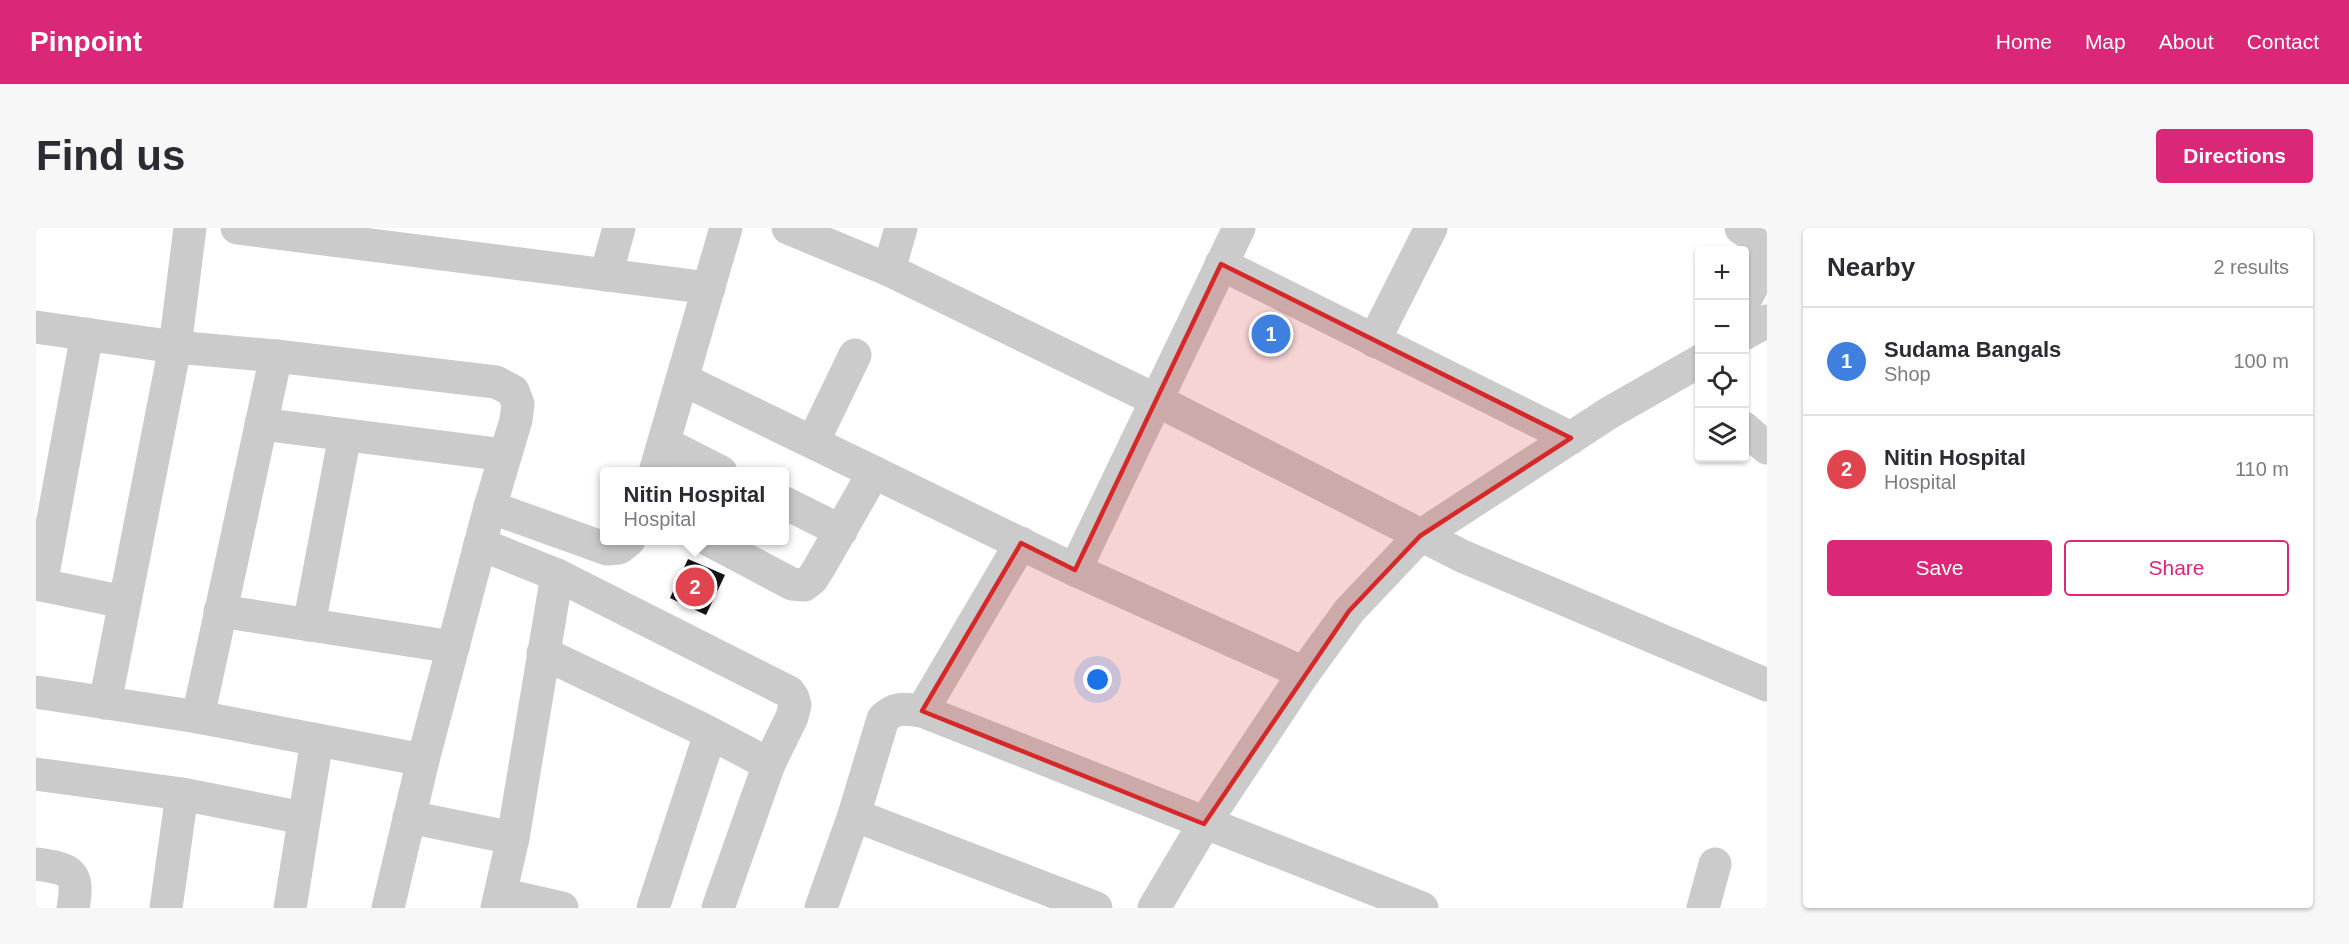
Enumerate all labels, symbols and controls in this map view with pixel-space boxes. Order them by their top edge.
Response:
text: Pinpoint [30,26,142,57]
text: Home [1996,30,2052,53]
text: Map [2085,30,2126,53]
text: About [2159,30,2214,53]
text: Contact [2247,30,2319,53]
button: Directions [2156,129,2313,183]
text: Find us [36,132,185,179]
map controls [1695,246,1749,462]
button: + [1695,246,1749,300]
text: Nearby [1827,252,1915,282]
text: 2 results [2213,256,2289,278]
button: − [1695,300,1749,354]
pin: 1 [1252,312,1290,356]
text: Sudama Bangals [1884,337,2061,362]
text: 1 [1841,350,1852,372]
text: 100 m [2233,350,2289,372]
button: locate [1695,354,1749,408]
text: Shop [1884,363,1931,385]
button: layers [1695,408,1749,462]
text: Nitin Hospital [1884,445,2026,470]
text: 2 [1841,458,1852,480]
text: 110 m [2235,458,2289,480]
popup [600,467,789,545]
text: Hospital [1884,471,1956,493]
text: Nitin Hospital [624,482,765,507]
text: Hospital [624,508,696,530]
button: Save [1827,540,2052,596]
button: Share [2064,540,2289,596]
pin: 2 [676,564,714,610]
your location [1083,665,1112,694]

